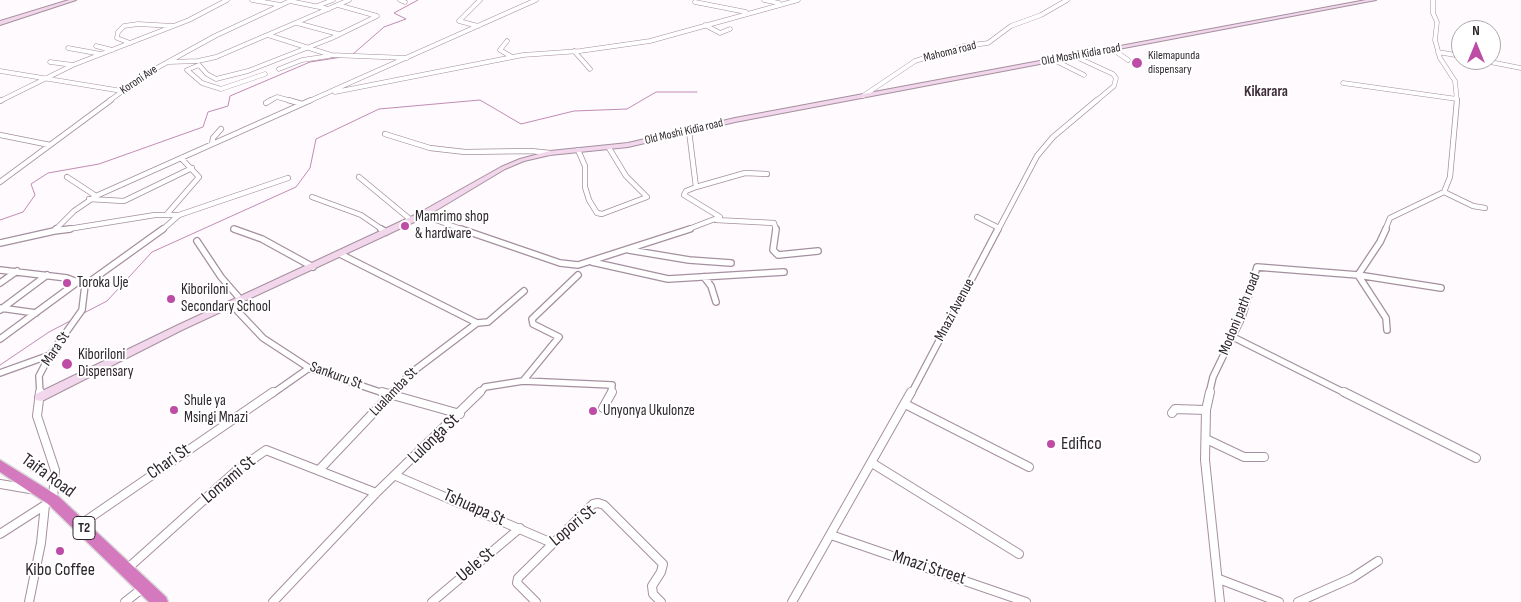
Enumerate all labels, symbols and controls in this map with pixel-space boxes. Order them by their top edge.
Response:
north arrow [1451,20,1501,70]
text: N [1472,22,1480,39]
street label: Mahoma road [922,38,978,66]
street label: Old Moshi Kidia road [1040,41,1122,69]
place label: Kilemapunda dispensary [1148,49,1200,77]
marker: Kilemapunda dispensary [1130,56,1144,70]
street label: Koroni Ave [118,62,160,98]
district label: Kikarara [1244,83,1288,101]
street label: Old Moshi Kidia road [643,116,725,148]
place label: Mamrimo shop & hardware [415,208,489,243]
marker: Mamrimo shop & hardware [399,220,411,232]
street label: Modoni path road [1215,270,1265,358]
place label: Toroka Uje [77,274,129,292]
street label: Mnazi Avenue [931,276,979,344]
marker: Toroka Uje [61,277,73,289]
place label: Kiboriloni Secondary School [181,281,271,316]
marker: Kiboriloni Secondary School [165,293,177,305]
street label: Mara St [38,328,74,370]
place label: Kiboriloni Dispensary [78,346,134,381]
marker: Kiboriloni Dispensary [60,357,74,371]
street label: Sankuru St [307,358,365,394]
street label: Lualamba St [366,364,422,420]
place label: Shule ya Msingi Mnazi [184,392,248,427]
place label: Unyonya Ukulonze [603,402,695,420]
marker: Shule ya Msingi Mnazi [168,404,180,416]
marker: Unyonya Ukulonze [587,405,599,417]
street label: Lulonga St [404,409,464,469]
place label: Edifico [1061,433,1102,455]
marker: Edifico [1045,438,1057,450]
street label: Chari St [143,439,195,485]
street label: Taifa Road [17,449,79,503]
street label: Lomami St [198,451,260,509]
street label: Tshuapa St [440,485,508,531]
street label: Lopori St [546,501,600,551]
road number: T2 [73,516,95,540]
street label: Uele St [453,543,499,587]
marker: Kibo Coffee [54,545,66,557]
street label: Mnazi Street [890,546,968,590]
place label: Kibo Coffee [25,559,95,581]

